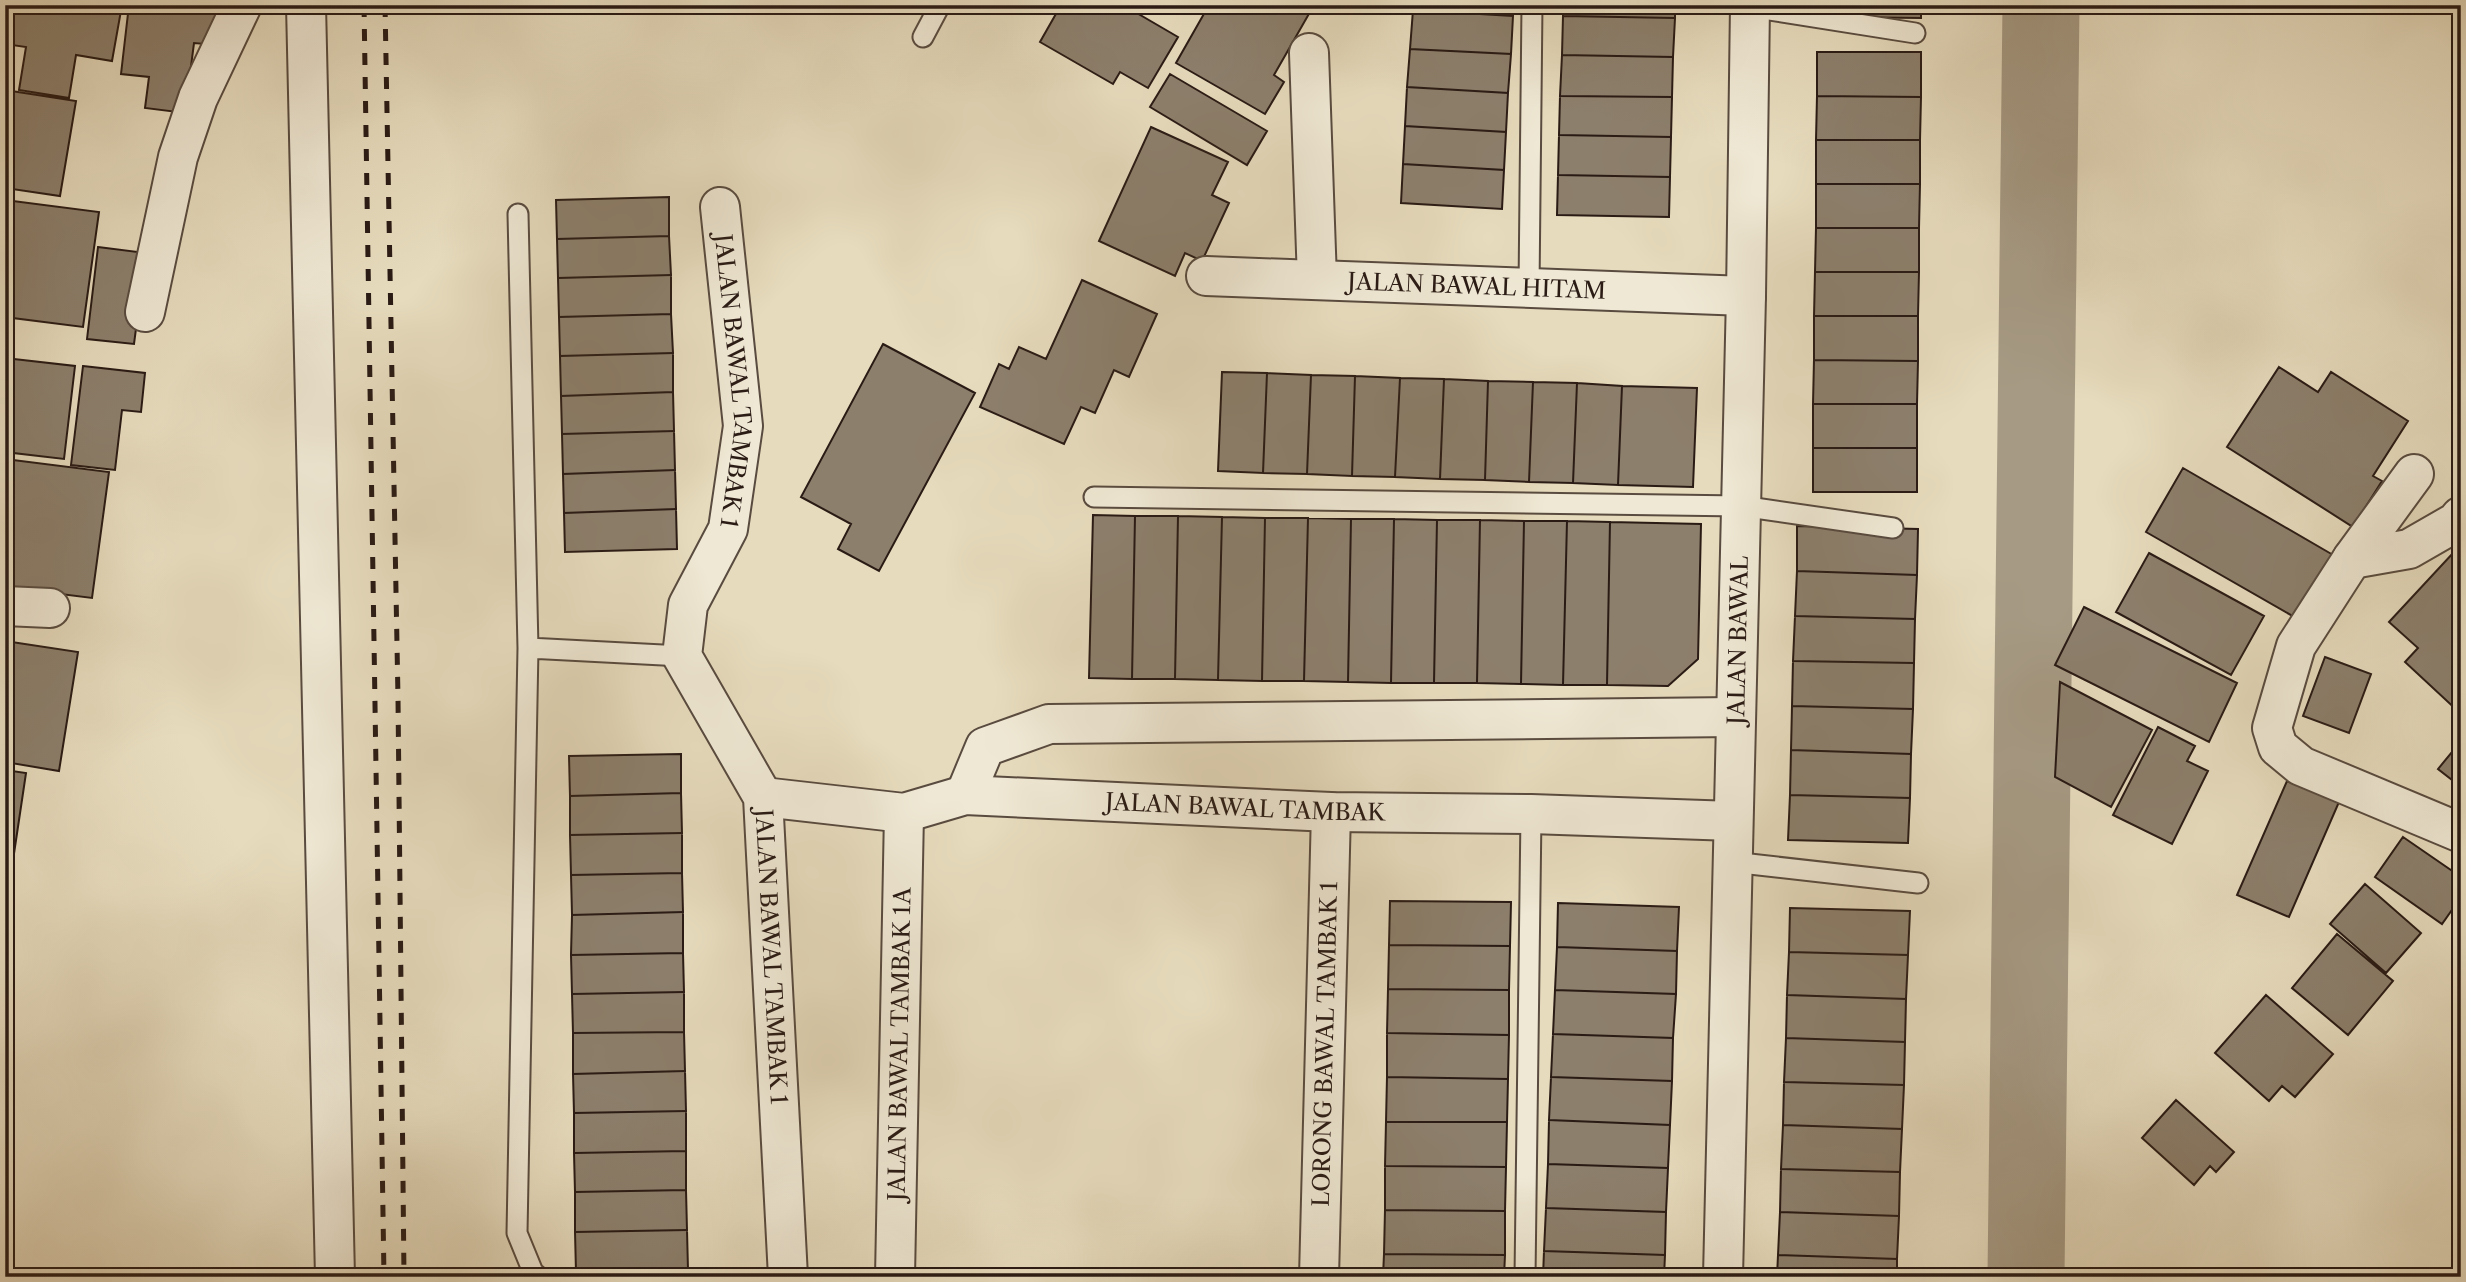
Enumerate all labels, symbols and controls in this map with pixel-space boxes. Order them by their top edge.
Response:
street label: JALAN BAWAL TAMBAK 1 [709,230,758,530]
street label: JALAN BAWAL HITAM [1344,267,1607,305]
street label: JALAN BAWAL [1722,555,1754,728]
street label: JALAN BAWAL TAMBAK [1102,787,1386,827]
street label: JALAN BAWAL TAMBAK 1 [749,805,793,1105]
street label: LORONG BAWAL TAMBAK 1 [1307,881,1343,1207]
street label: JALAN BAWAL TAMBAK 1A [882,886,917,1204]

